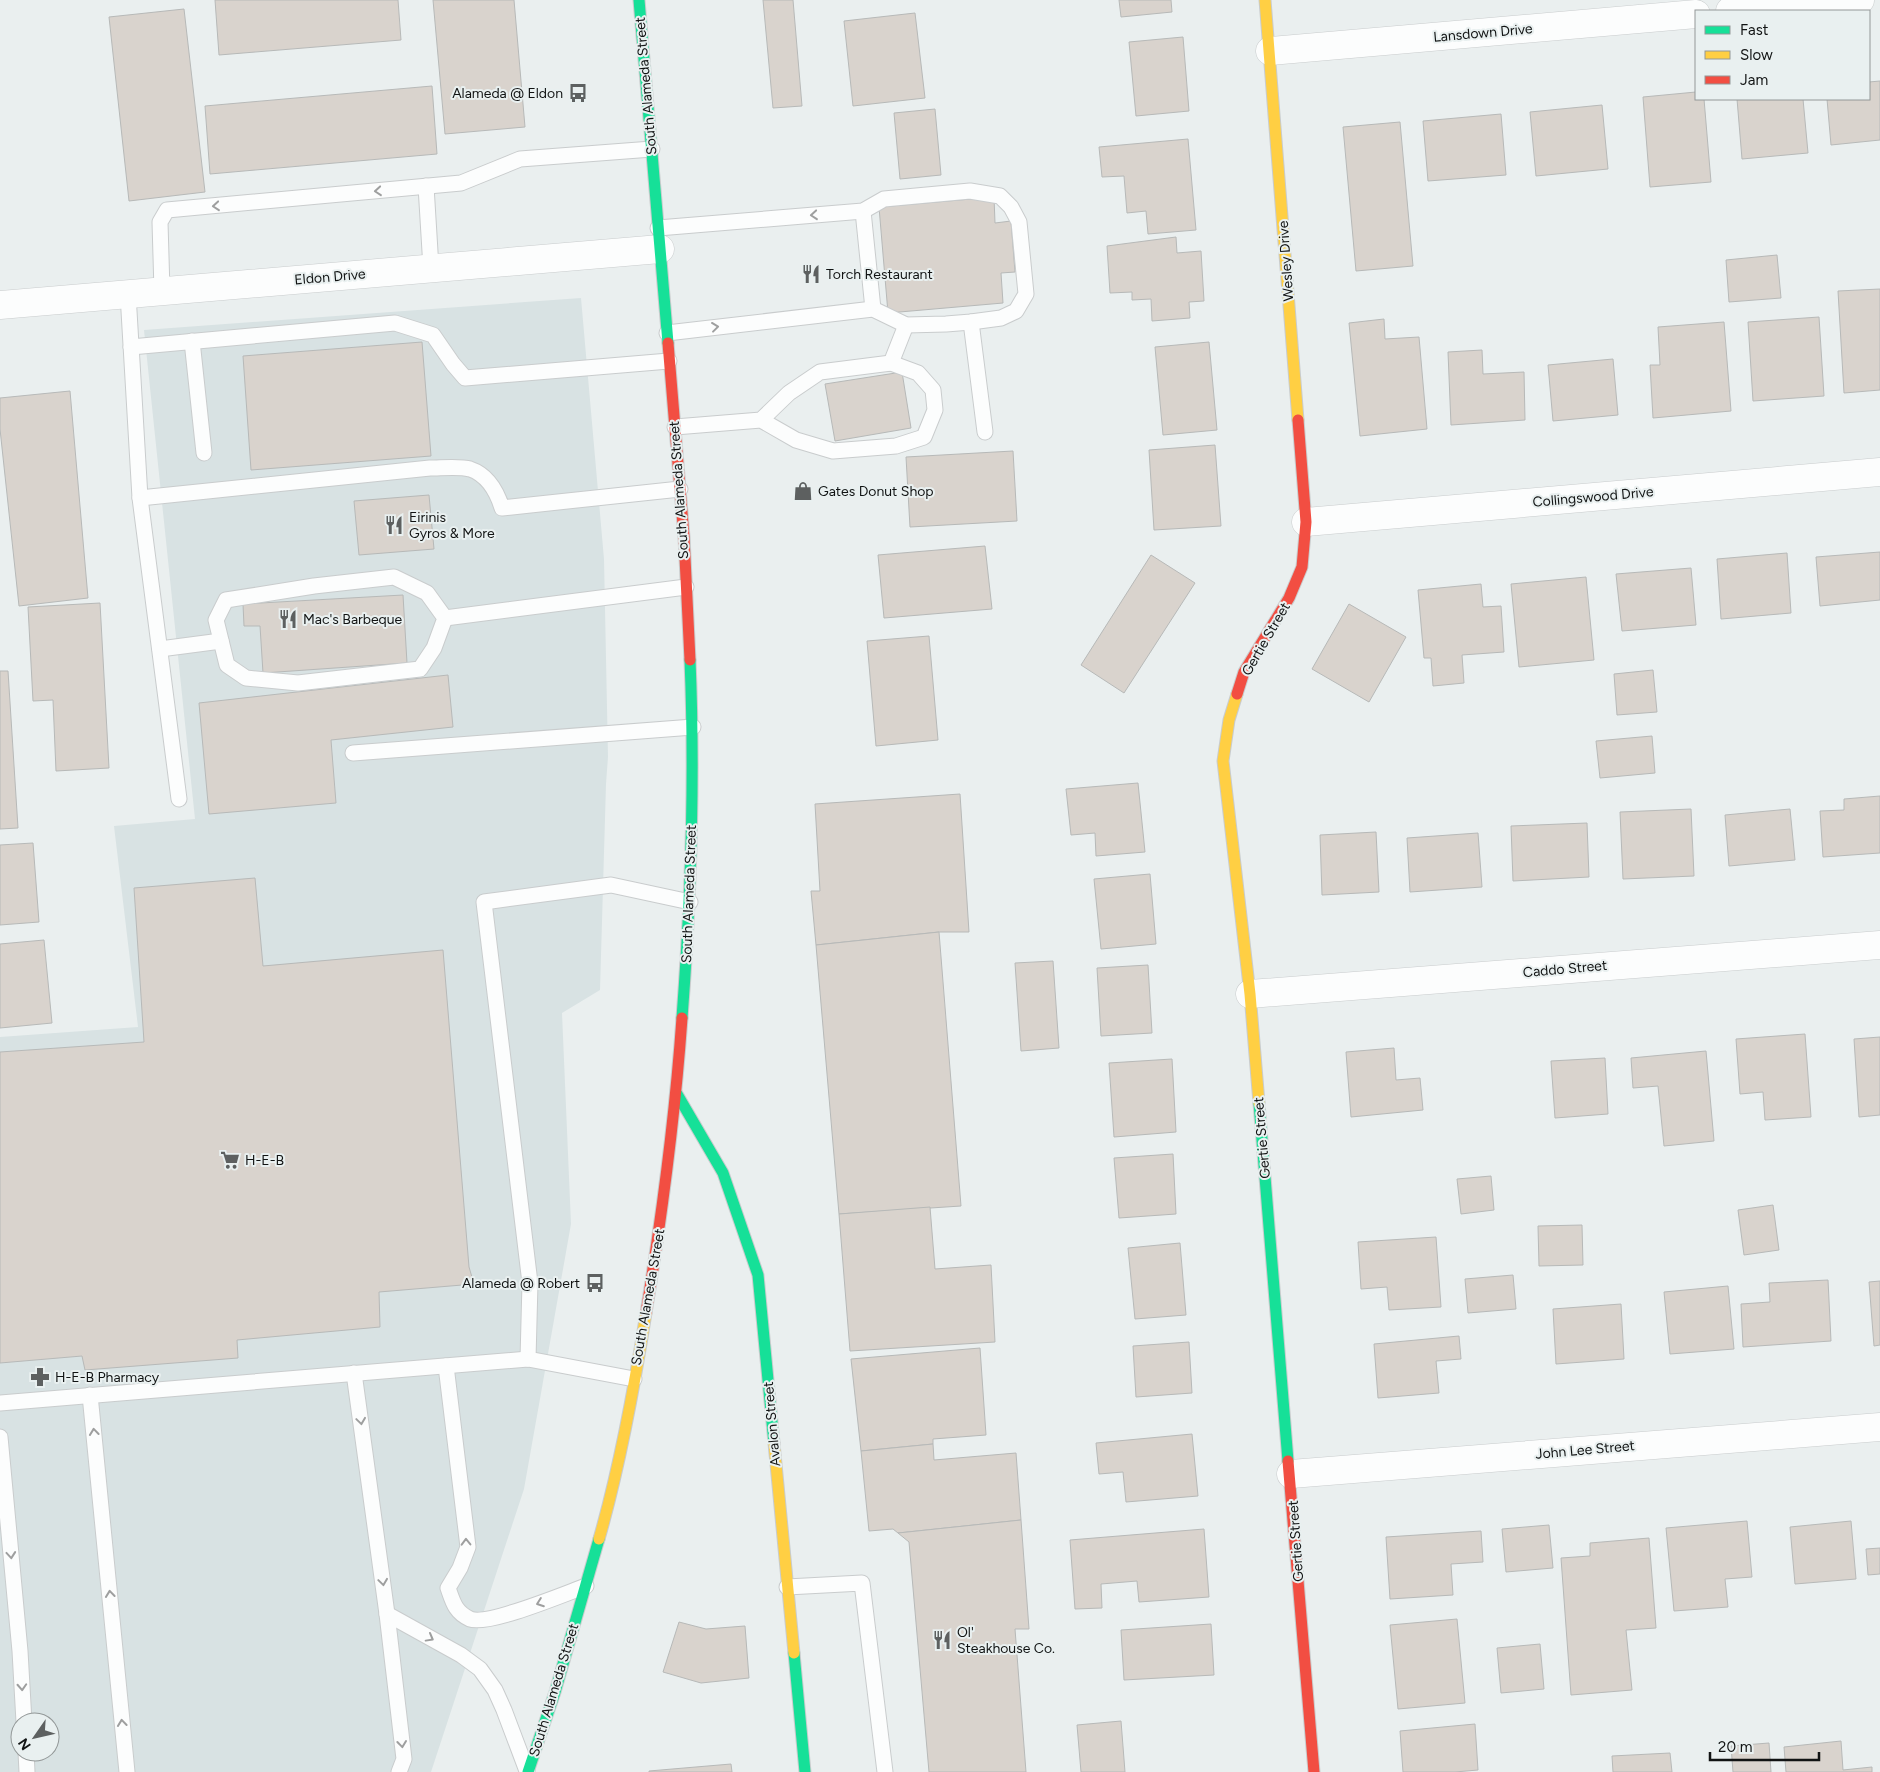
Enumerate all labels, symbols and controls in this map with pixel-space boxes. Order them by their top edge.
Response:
legend [1695,10,1870,100]
street label: South Alameda Street [632,16,660,156]
street label: Lansdown Drive [1433,20,1534,46]
text: Fast [1740,21,1769,39]
text: Slow [1740,46,1773,64]
text: Jam [1740,71,1768,89]
bus stop icon: Alameda @ Eldon [567,82,589,104]
place label: Alameda @ Eldon [452,85,563,102]
one-way arrow [373,185,381,196]
one-way arrow [212,200,220,211]
one-way arrow [810,209,818,220]
street label: Wesley Drive [1275,220,1297,302]
restaurant icon: Torch Restaurant [800,263,822,285]
street label: Eldon Drive [294,265,367,289]
place label: Torch Restaurant [826,266,933,283]
one-way arrow [711,322,719,333]
street label: South Alameda Street [666,420,692,560]
shop icon: Gates Donut Shop [792,480,814,502]
place label: Gates Donut Shop [818,483,934,500]
street label: Collingswood Drive [1532,483,1654,511]
place label: Eirinis Gyros & More [409,509,495,542]
restaurant icon: Eirinis Gyros & More [383,514,405,536]
street label: Gertie Street [1238,599,1294,679]
restaurant icon: Mac's Barbeque [277,608,299,630]
place label: Mac's Barbeque [303,611,403,628]
street label: South Alameda Street [678,825,700,963]
street label: Caddo Street [1522,957,1608,981]
street label: Gertie Street [1250,1096,1274,1180]
supermarket icon: H-E-B [219,1149,241,1171]
place label: H-E-B [245,1152,284,1169]
street label: South Alameda Street [628,1227,668,1367]
bus stop icon: Alameda @ Robert [584,1272,606,1294]
place label: Alameda @ Robert [462,1275,580,1292]
pharmacy icon: H-E-B Pharmacy [29,1366,51,1388]
place label: H-E-B Pharmacy [55,1369,160,1386]
street label: Avalon Street [760,1381,784,1467]
one-way arrow [355,1418,366,1426]
one-way arrow [89,1428,100,1436]
street label: John Lee Street [1535,1437,1635,1463]
street label: Gertie Street [1285,1500,1307,1582]
one-way arrow [461,1538,471,1546]
one-way arrow [5,1552,16,1560]
one-way arrow [377,1579,388,1587]
one-way arrow [105,1590,116,1598]
one-way arrow [536,1597,545,1607]
street label: South Alameda Street [526,1621,582,1759]
place label: Ol' Steakhouse Co. [957,1624,1055,1657]
restaurant icon: Ol' Steakhouse Co. [931,1629,953,1651]
one-way arrow [425,1632,434,1642]
one-way arrow [16,1683,27,1691]
north arrow [10,1712,60,1762]
one-way arrow [117,1719,128,1727]
scale bar [1710,1730,1819,1762]
text: N [15,1735,35,1753]
text: 20 m [1718,1738,1752,1756]
one-way arrow [396,1740,407,1748]

